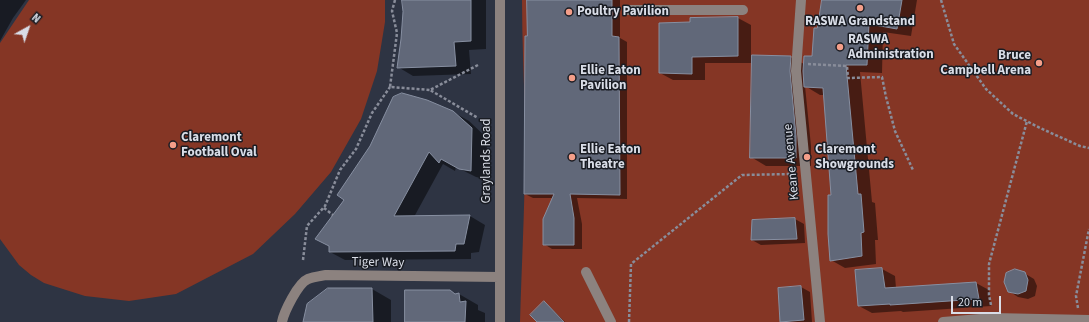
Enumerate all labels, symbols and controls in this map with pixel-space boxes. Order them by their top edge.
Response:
marker: RASWA Grandstand [855,3,865,13]
place label: Poultry Pavilion [577,4,669,20]
marker: Poultry Pavilion [564,7,574,17]
north arrow [8,8,48,48]
text: N [28,10,44,27]
place label: RASWA Grandstand [805,14,915,30]
place label: RASWA Administration [848,32,934,63]
marker: RASWA Administration [835,42,845,52]
place label: Bruce Campbell Arena [940,48,1031,79]
marker: Bruce Campbell Arena [1034,58,1044,68]
place label: Ellie Eaton Pavilion [580,63,641,94]
marker: Ellie Eaton Pavilion [567,73,577,83]
street label: Graylands Road [479,119,495,203]
street label: Keane Avenue [781,123,803,201]
place label: Claremont Football Oval [181,130,257,161]
marker: Claremont Football Oval [168,140,178,150]
place label: Ellie Eaton Theatre [580,142,641,173]
place label: Claremont Showgrounds [815,142,894,173]
marker: Ellie Eaton Theatre [567,152,577,162]
marker: Claremont Showgrounds [802,152,812,162]
street label: Tiger Way [352,255,404,271]
scale bar [953,288,1003,314]
text: 20 m [958,294,982,311]

